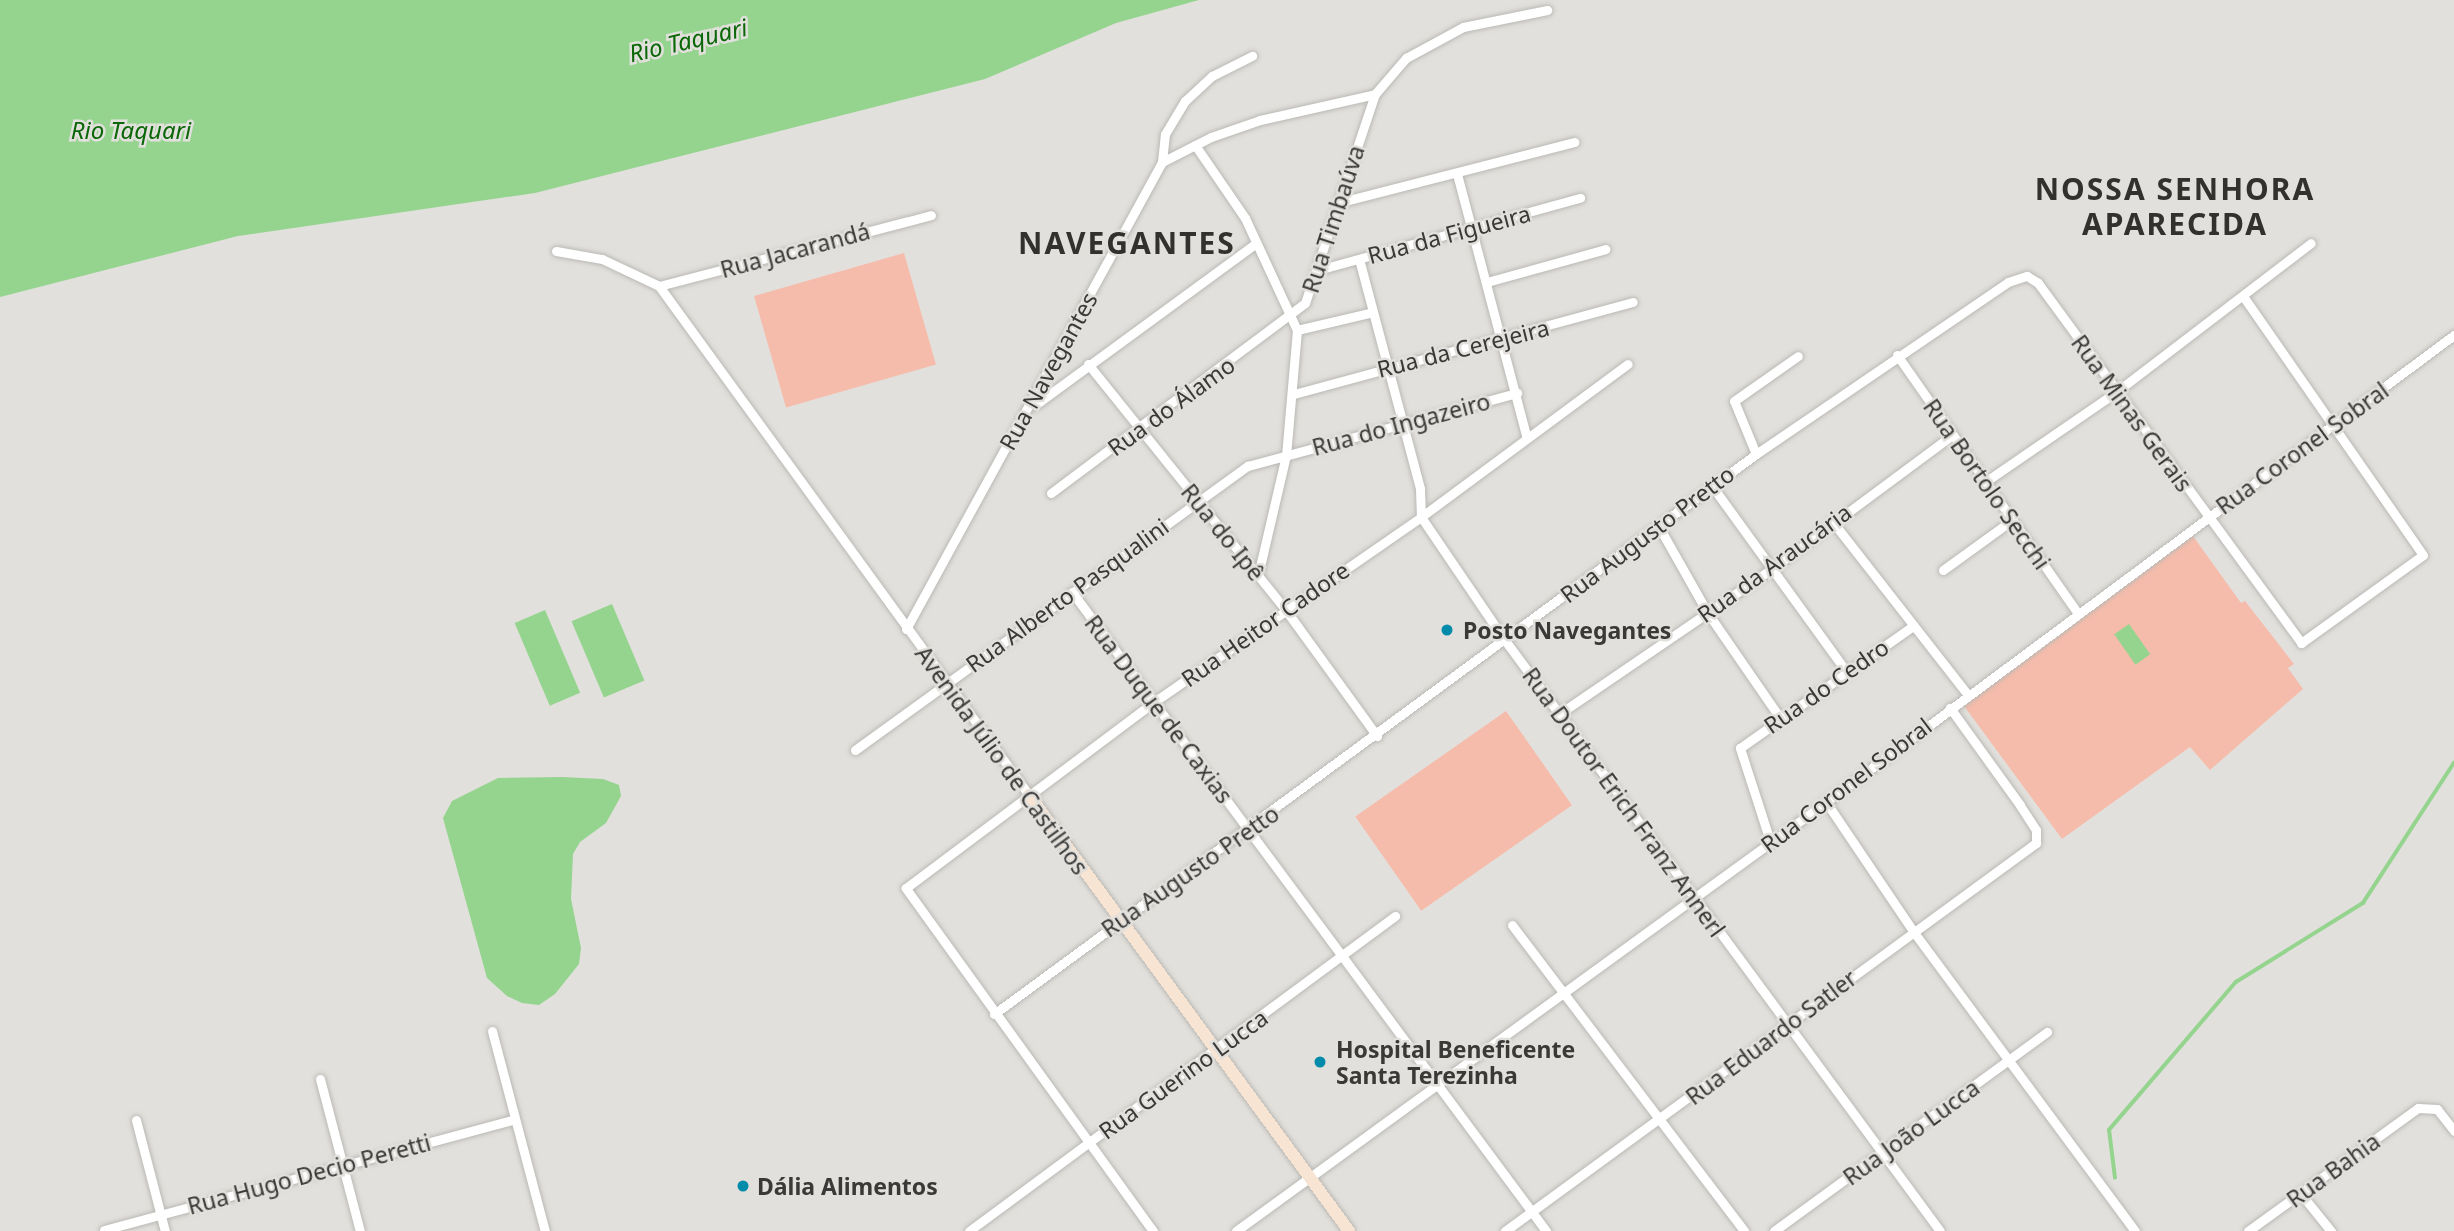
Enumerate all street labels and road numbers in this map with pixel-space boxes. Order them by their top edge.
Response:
street label: Rua Timbaúva [1296,142,1370,296]
street label: Rua da Figueira [1365,199,1533,269]
street label: Rua Jacarandá [717,217,873,283]
street label: Rua Navegantes [993,287,1103,455]
street label: Rua da Cerejeira [1374,313,1552,383]
street label: Rua Minas Gerais [2066,329,2198,497]
street label: Rua do Álamo [1102,351,1240,461]
street label: Rua Coronel Sobral [2210,376,2394,520]
street label: Rua do Ingazeiro [1309,387,1493,461]
street label: Rua Bortolo Secchi [1918,393,2056,575]
street label: Rua Augusto Pretto [1555,460,1739,608]
street label: Rua do Ipê [1176,478,1270,586]
street label: Rua da Araucária [1692,498,1856,628]
street label: Rua Alberto Pasqualini [960,512,1174,678]
street label: Rua Heitor Cadore [1176,556,1354,692]
street label: Rua Duque de Caxias [1079,610,1239,808]
street label: Rua do Cedro [1758,633,1894,739]
street label: Avenida Júlio de Castilhos [910,640,1094,880]
street label: Rua Doutor Erich Franz Annerl [1517,662,1731,942]
street label: Rua Coronel Sobral [1755,712,1937,858]
street label: Rua Augusto Pretto [1096,799,1284,943]
street label: Rua Eduardo Satler [1680,964,1862,1110]
street label: Rua Guerino Lucca [1093,1003,1273,1145]
street label: Rua João Lucca [1838,1073,1984,1191]
street label: Rua Bahia [2281,1127,2385,1213]
street label: Rua Hugo Decio Peretti [184,1128,434,1220]

